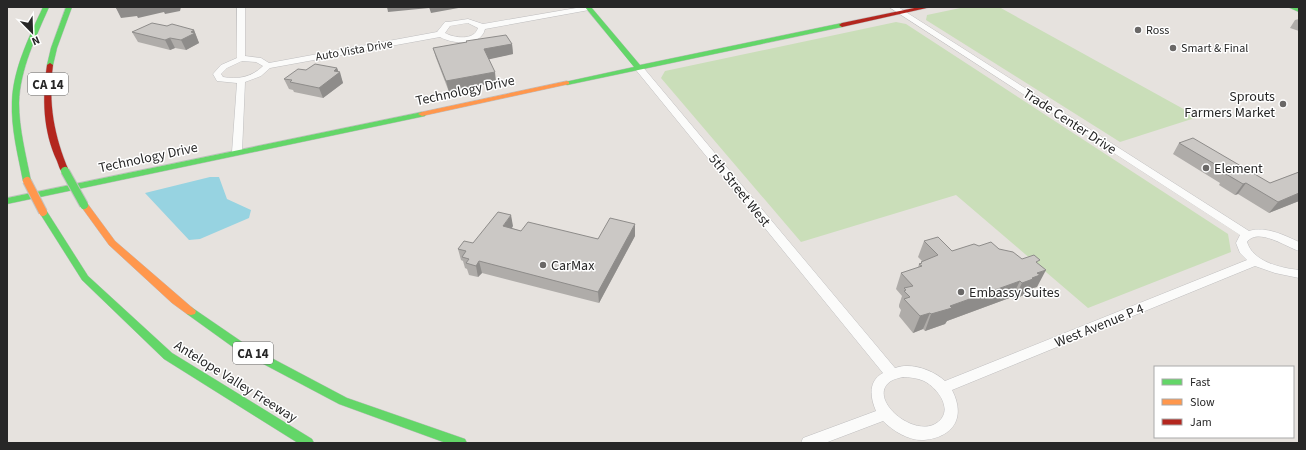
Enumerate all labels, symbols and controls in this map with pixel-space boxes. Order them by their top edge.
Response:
north arrow [12,12,52,52]
place label: Ross [1146,22,1169,39]
marker: Ross [1133,25,1143,35]
text: N [29,32,42,49]
street label: Auto Vista Drive [314,35,394,66]
place label: Smart & Final [1181,40,1248,57]
marker: Smart & Final [1168,43,1178,53]
street label: Technology Drive [414,71,517,111]
road number: CA 14 [28,73,68,95]
street label: Trade Center Drive [1019,84,1120,160]
place label: Sprouts Farmers Market [1184,87,1275,123]
marker: Sprouts Farmers Market [1278,99,1288,109]
street label: Technology Drive [97,138,200,178]
street label: 5th Street West [704,150,775,231]
place label: Element [1214,159,1263,179]
marker: Element [1201,163,1211,173]
place label: CarMax [551,256,595,276]
marker: CarMax [538,260,548,270]
place label: Embassy Suites [969,283,1060,303]
marker: Embassy Suites [956,287,966,297]
street label: West Avenue P 4 [1052,299,1147,353]
street label: Antelope Valley Freeway [170,336,301,428]
road number: CA 14 [233,342,273,364]
legend [1154,366,1294,438]
text: Fast [1190,374,1210,391]
text: Slow [1190,394,1215,411]
text: Jam [1190,414,1212,431]

